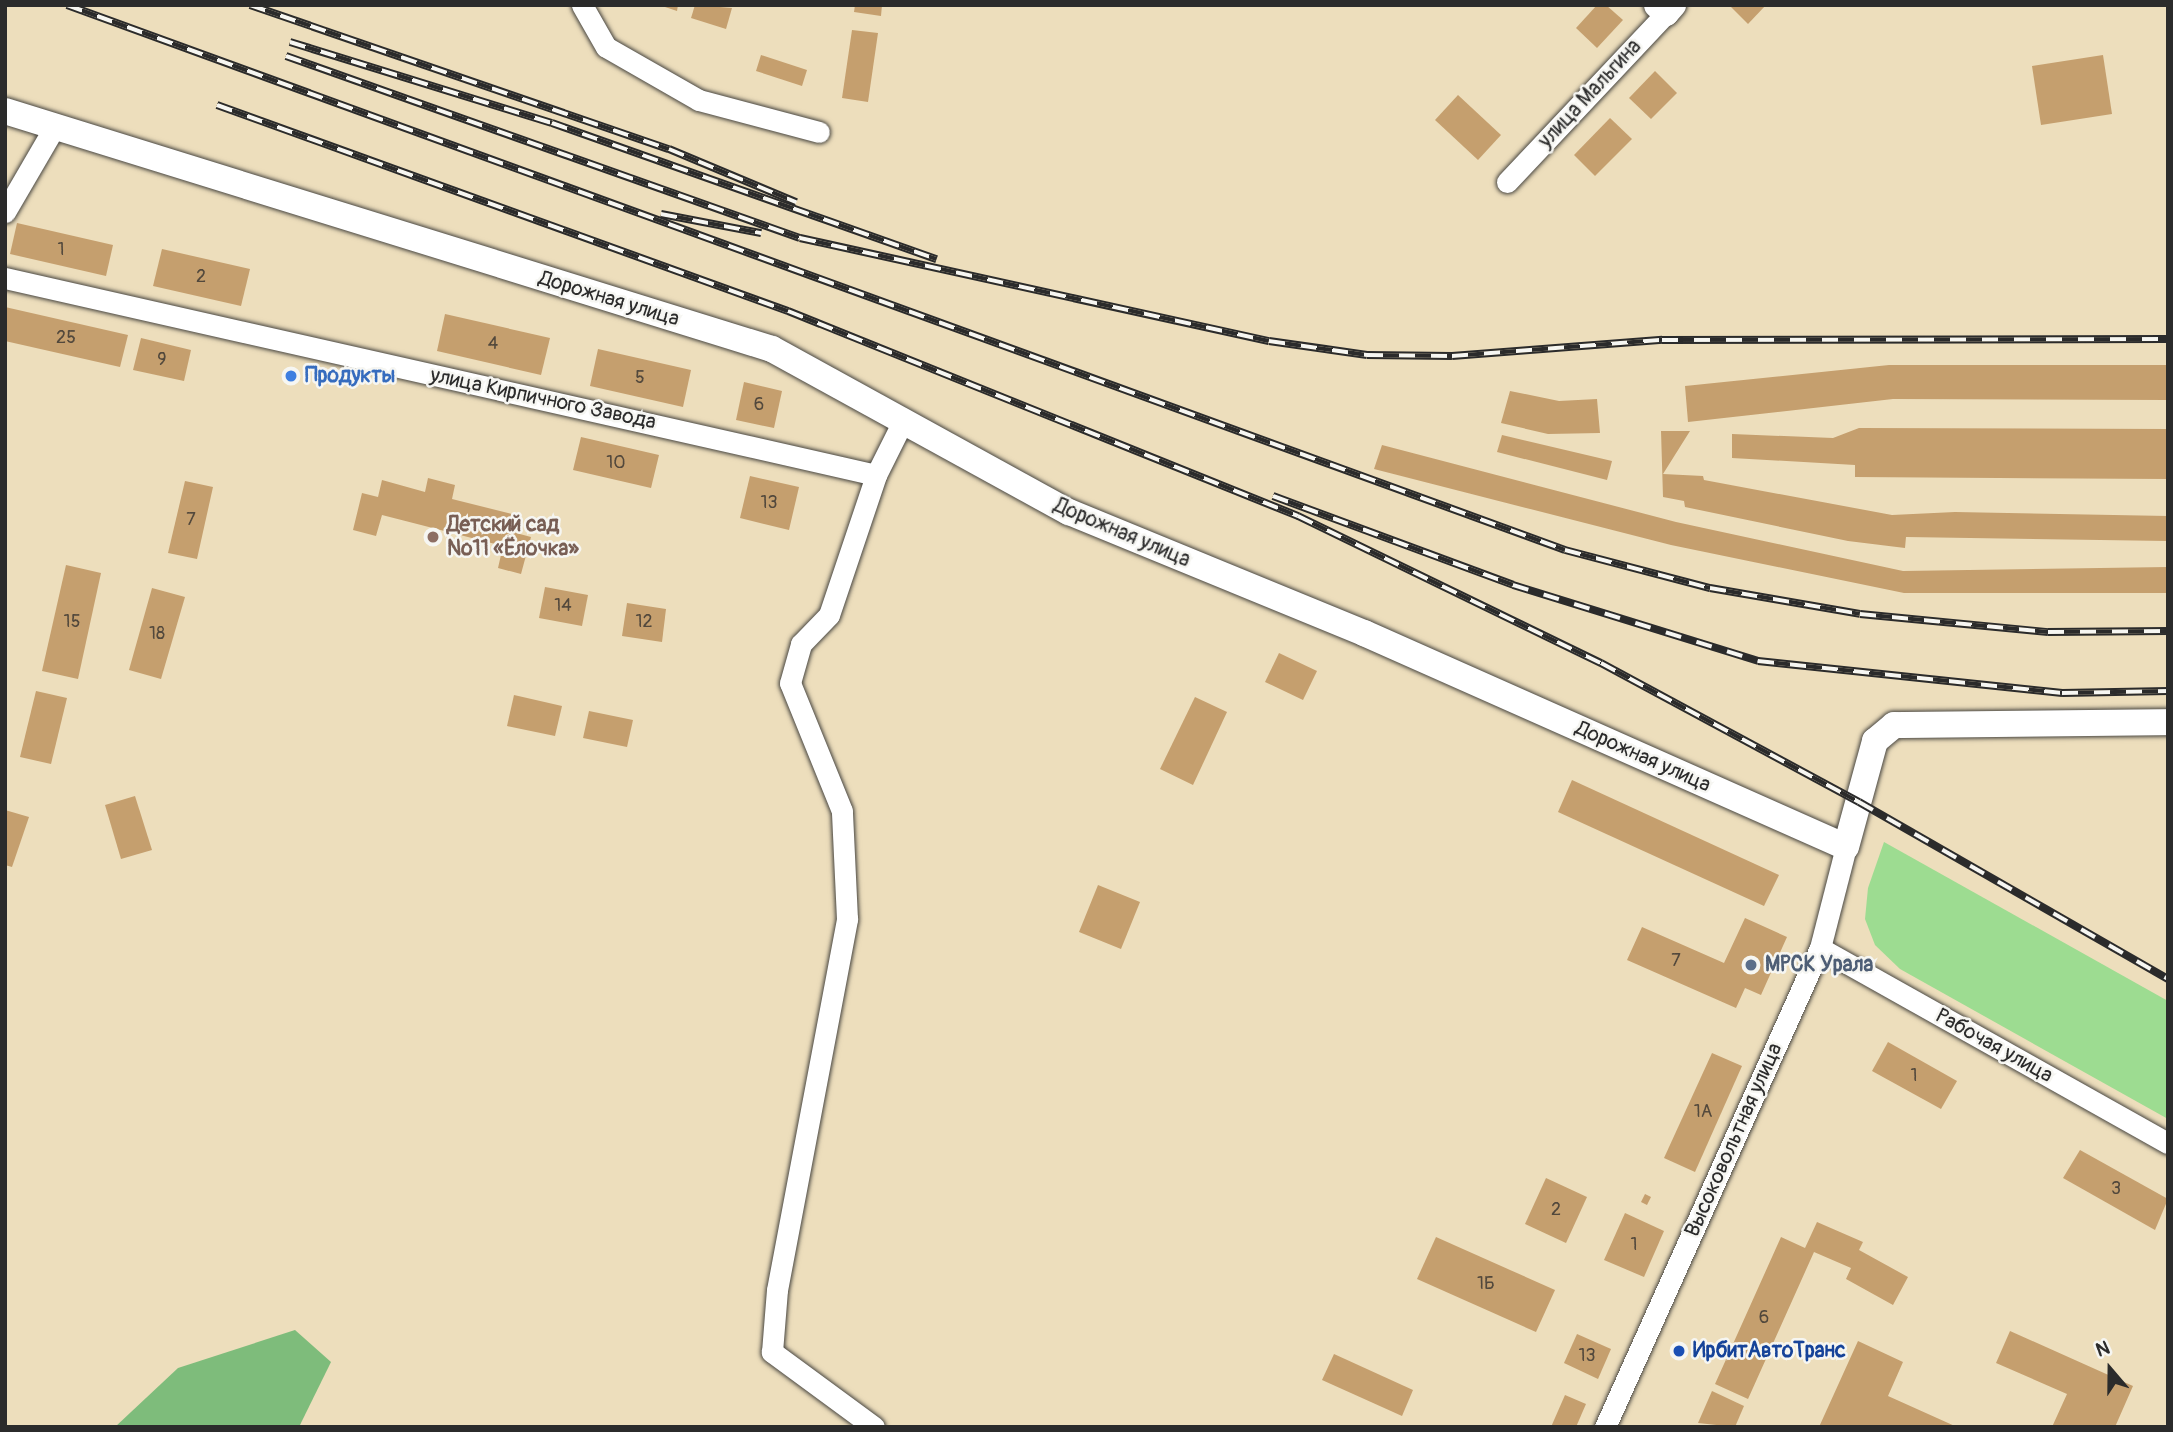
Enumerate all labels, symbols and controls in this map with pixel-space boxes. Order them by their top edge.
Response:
street label: улица Мальгина [1533,35,1647,153]
house number: 1 [57,239,65,261]
house number: 2 [196,266,206,288]
street label: Дорожная улица [536,266,682,332]
house number: 25 [56,327,76,349]
house number: 4 [488,333,498,355]
house number: 9 [157,349,167,371]
place label: Продукты [305,363,395,389]
street label: улица Кирпичного Завода [428,363,658,435]
house number: 5 [635,367,645,389]
marker: Продукты [283,368,299,384]
house number: 6 [754,394,764,416]
house number: 10 [606,452,626,474]
house number: 13 [760,492,778,514]
street label: Дорожная улица [1050,493,1194,573]
house number: 7 [186,509,196,531]
place label: Детский сад №11 «Ёлочка» [447,512,579,562]
marker: Детский сад №11 «Ёлочка» [425,529,441,545]
house number: 14 [554,595,572,617]
house number: 15 [64,611,80,633]
house number: 12 [635,611,653,633]
house number: 18 [149,623,165,645]
street label: Дорожная улица [1571,716,1715,798]
house number: 7 [1671,950,1681,972]
place label: МРСК Урала [1765,952,1873,978]
marker: МРСК Урала [1743,957,1759,973]
street label: Рабочая улица [1931,1003,2057,1089]
street label: Высоковольтная улица [1680,1039,1788,1241]
house number: 1 [1910,1065,1918,1087]
house number: 1А [1694,1101,1712,1123]
house number: 3 [2111,1178,2121,1200]
house number: 2 [1551,1199,1561,1221]
house number: 1 [1630,1234,1638,1256]
house number: 1Б [1477,1273,1495,1295]
house number: 6 [1759,1307,1769,1329]
north arrow [2075,1334,2145,1404]
text: N [2093,1336,2113,1363]
place label: ИрбитАвтоТранс [1693,1338,1846,1364]
marker: ИрбитАвтоТранс [1671,1343,1687,1359]
house number: 13 [1578,1345,1596,1367]

